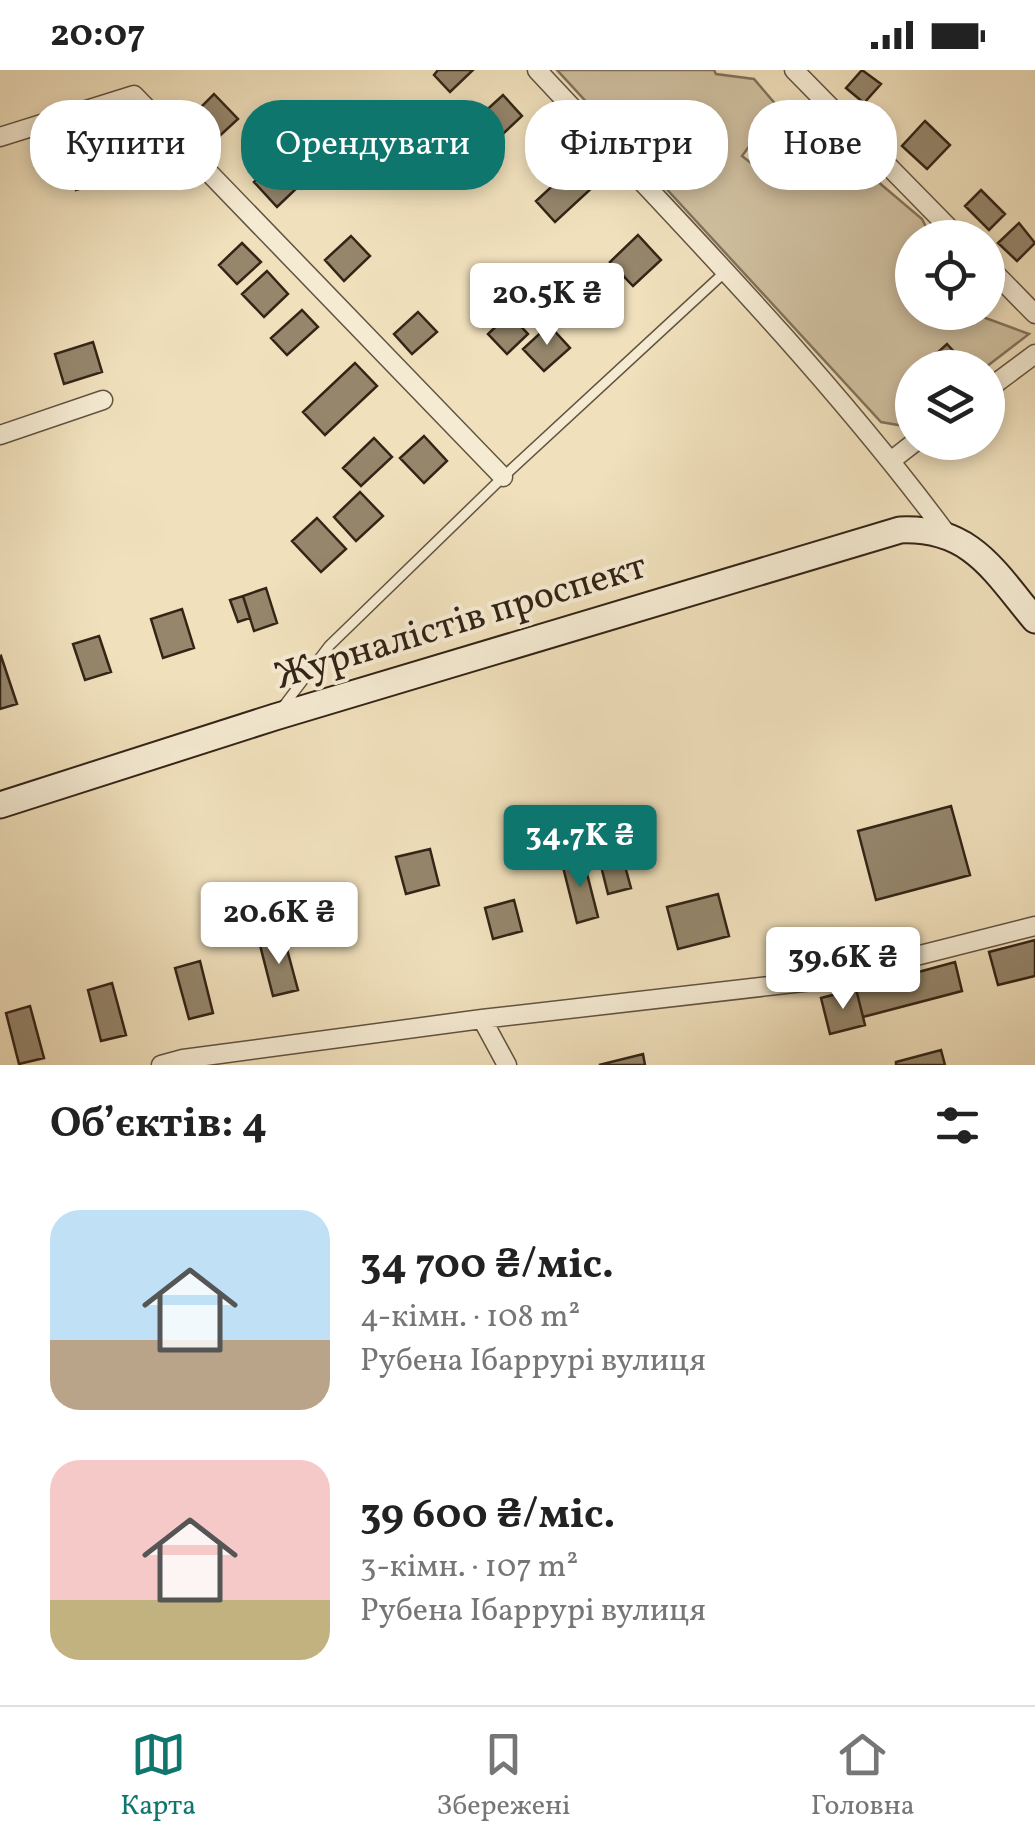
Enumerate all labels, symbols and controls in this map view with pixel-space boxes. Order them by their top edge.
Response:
text: 20:07 [50,9,145,62]
chip: Купити [30,100,221,190]
chip: Орендувати [241,100,505,190]
chip: Фільтри [525,100,728,190]
chip: Нове [748,100,897,190]
map controls [895,220,1005,460]
button: locate [895,220,1005,330]
pin: 20.5K ₴ [455,263,639,348]
text: 20.5K ₴ [492,273,602,317]
button: layers [895,350,1005,460]
street label: Журналістів проспект [269,541,653,705]
pin: 34.7K ₴ [488,805,672,890]
text: 34.7K ₴ [526,815,634,859]
pin: 20.6K ₴ [187,882,371,967]
text: 20.6K ₴ [223,892,335,936]
pin: 39.6K ₴ [751,927,935,1012]
text: 39.6K ₴ [788,937,898,981]
text: Об’єктів: 4 [50,1096,267,1155]
icon: filters [930,1098,985,1153]
text: 34 700 ₴/міс. [360,1237,614,1296]
icon: home [130,1250,250,1370]
text: 4-кімн. · 108 m² [360,1296,580,1340]
text: Рубена Ібаррурі вулиця [360,1340,706,1384]
text: 39 600 ₴/міс. [360,1487,616,1546]
icon: home [130,1500,250,1620]
text: 3-кімн. · 107 m² [360,1546,578,1590]
text: Рубена Ібаррурі вулиця [360,1590,706,1634]
tab: Карта [120,1727,196,1826]
tab: Збережені [436,1727,570,1826]
tab: Головна [811,1727,915,1826]

